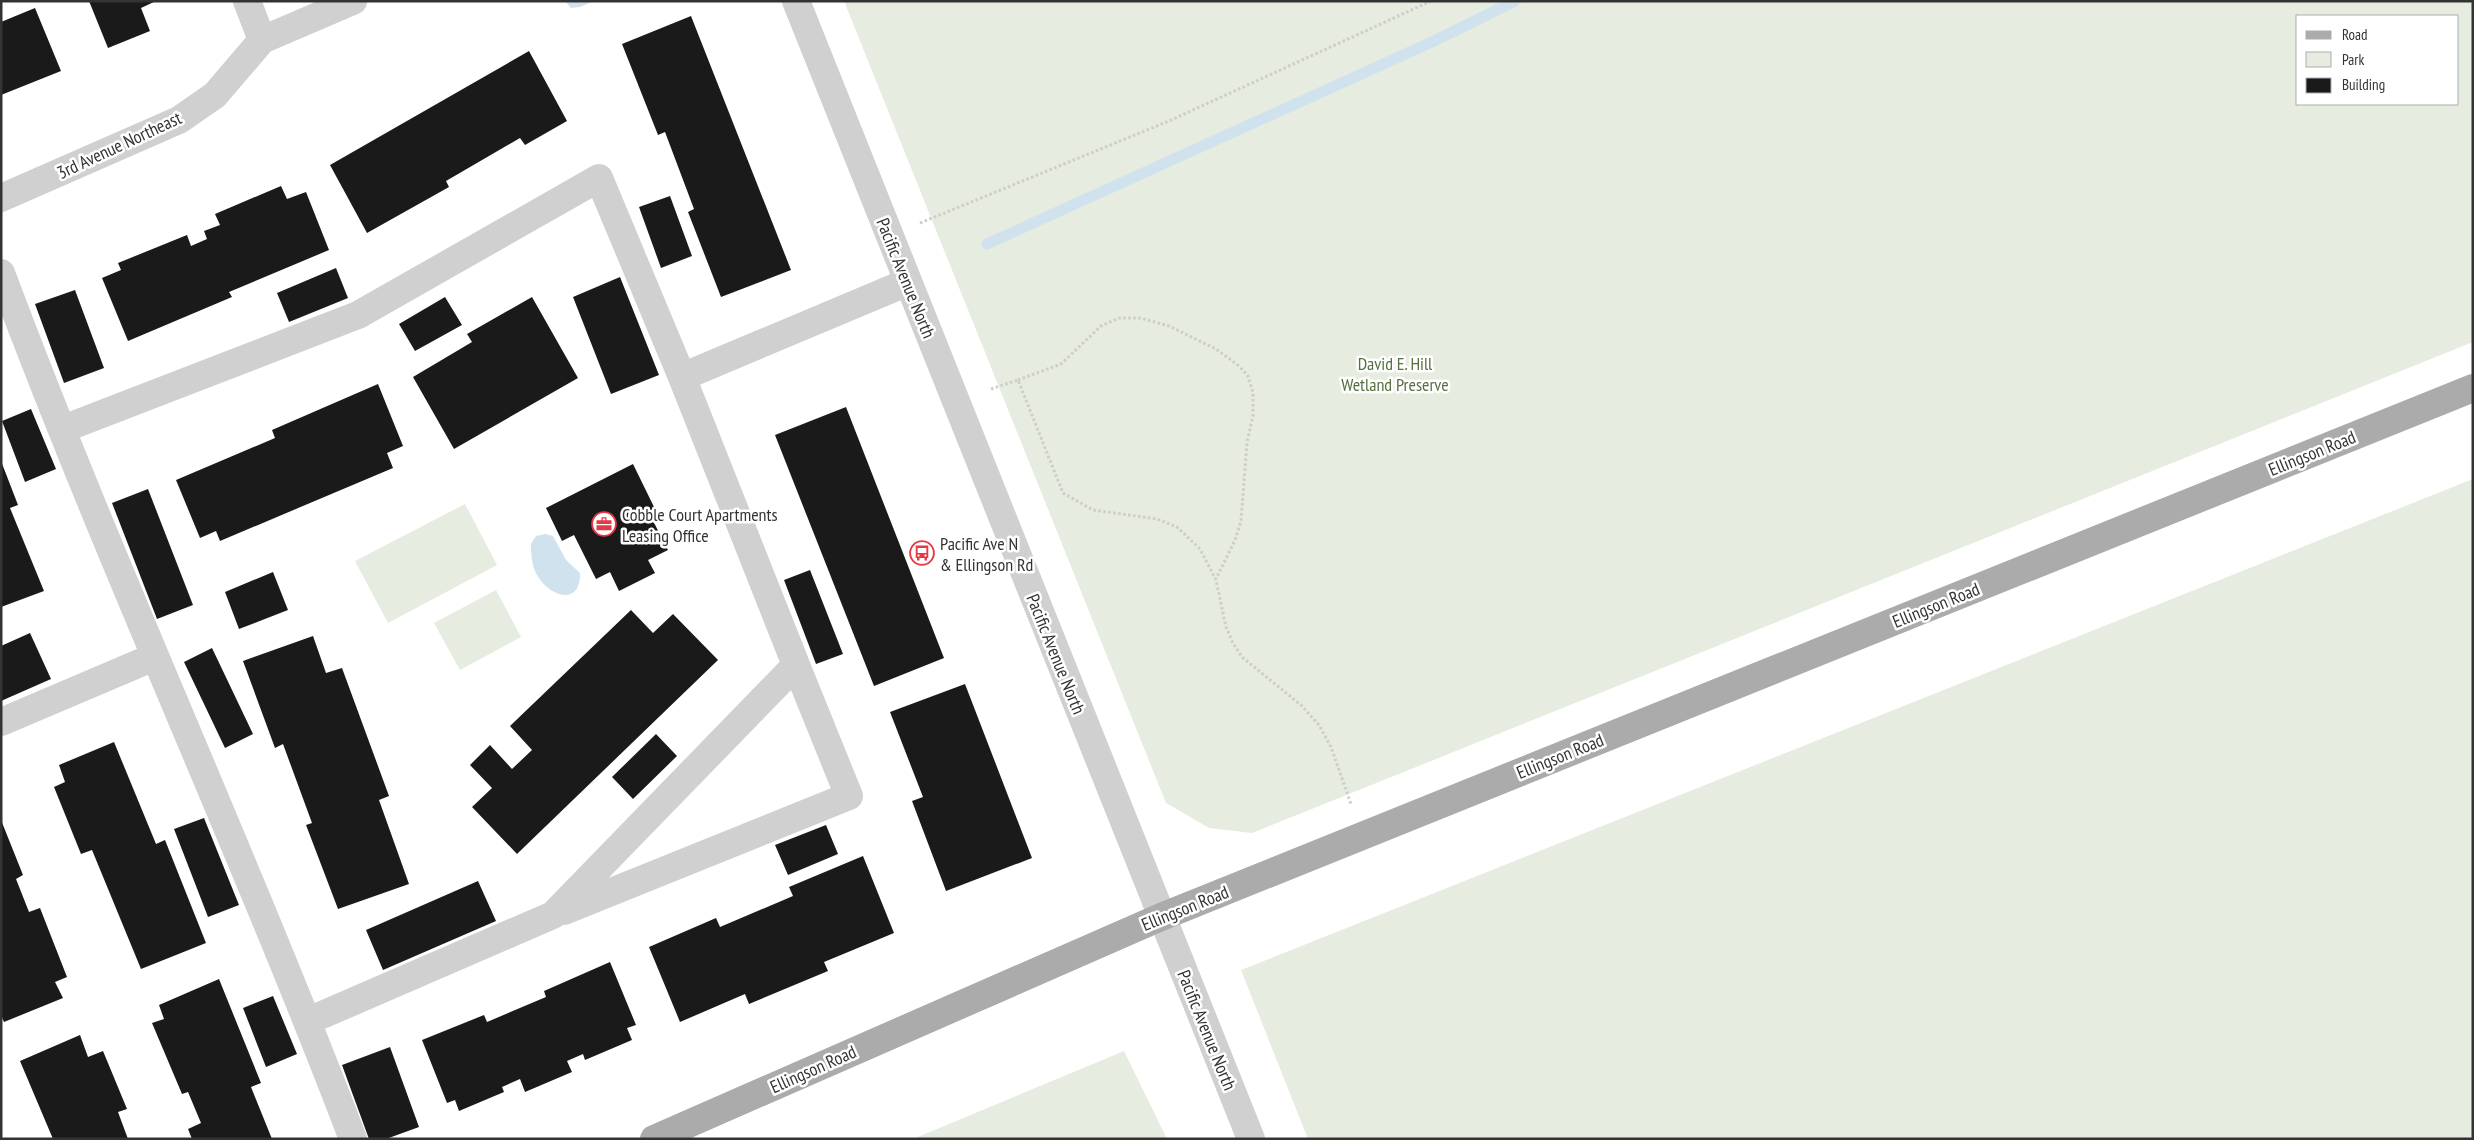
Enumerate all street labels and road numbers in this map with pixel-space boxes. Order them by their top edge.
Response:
street label: 3rd Avenue Northeast [53,106,185,184]
street label: Pacific Avenue North [871,215,941,341]
street label: Ellingson Road [2265,425,2359,481]
street label: Ellingson Road [1889,577,1983,633]
street label: Pacific Avenue North [1021,591,1091,717]
street label: Ellingson Road [1513,728,1607,784]
street label: Ellingson Road [1138,880,1232,936]
street label: Pacific Avenue North [1172,967,1242,1093]
street label: Ellingson Road [766,1040,860,1098]

